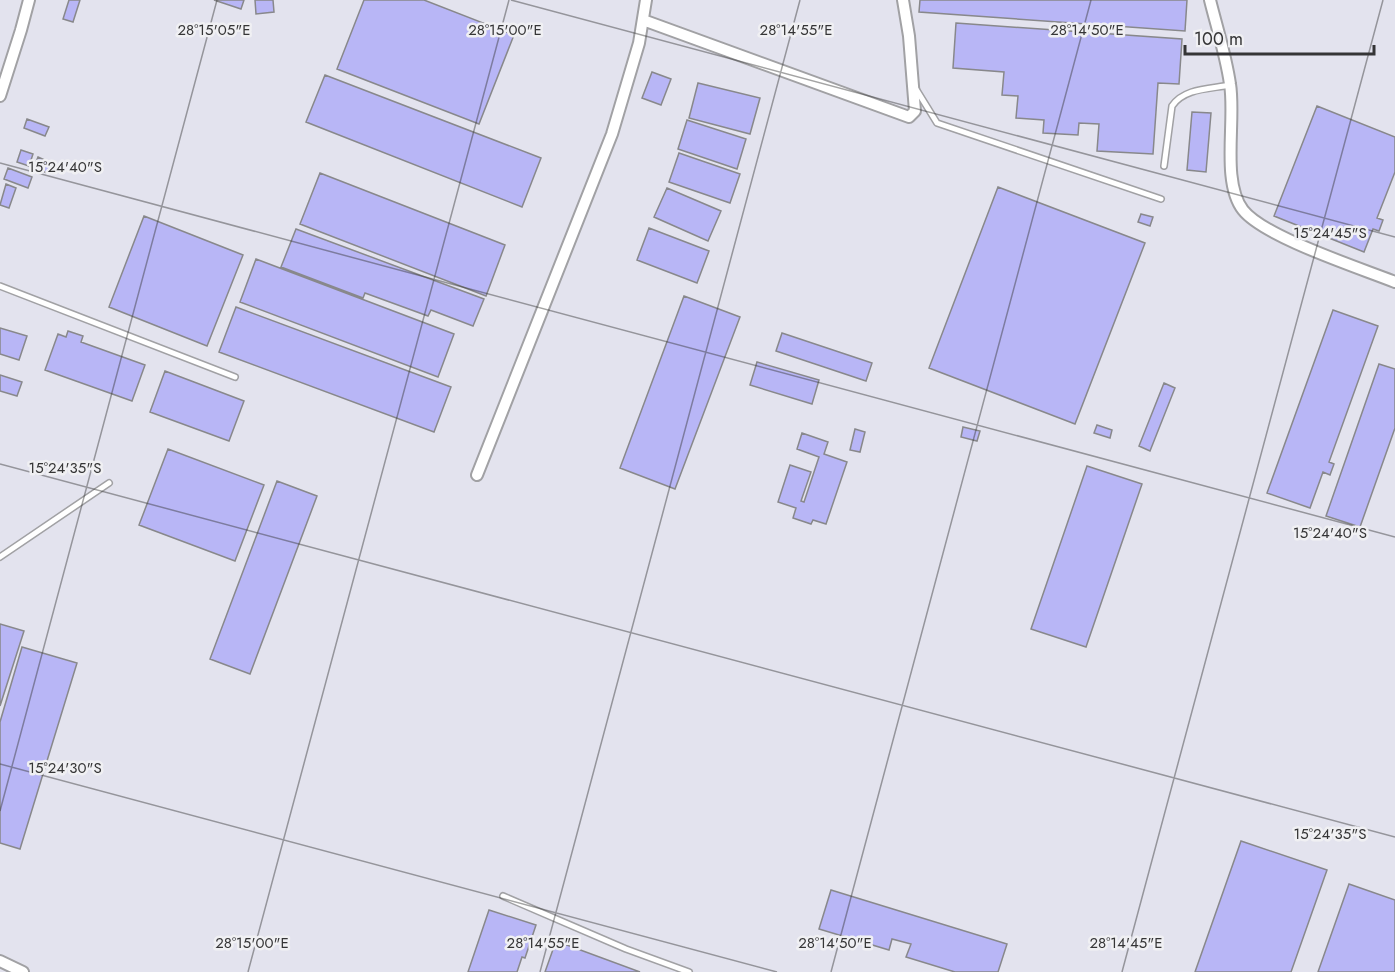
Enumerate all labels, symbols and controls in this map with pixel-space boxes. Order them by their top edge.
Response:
scale bar [1185,18,1374,56]
text: 28°15'05"E [177,19,251,41]
text: 28°15'00"E [468,19,542,41]
text: 28°14'55"E [760,19,832,41]
text: 28°14'50"E [1050,19,1124,41]
text: 100 m [1194,26,1243,52]
text: 15°24'40"S [28,156,102,178]
text: 15°24'45"S [1293,222,1367,244]
text: 15°24'35"S [29,457,101,479]
text: 15°24'40"S [1293,522,1367,544]
text: 15°24'30"S [28,757,102,779]
text: 15°24'35"S [1294,823,1366,845]
text: 28°15'00"E [215,932,289,954]
text: 28°14'55"E [507,932,579,954]
text: 28°14'50"E [798,932,872,954]
text: 28°14'45"E [1089,932,1163,954]

